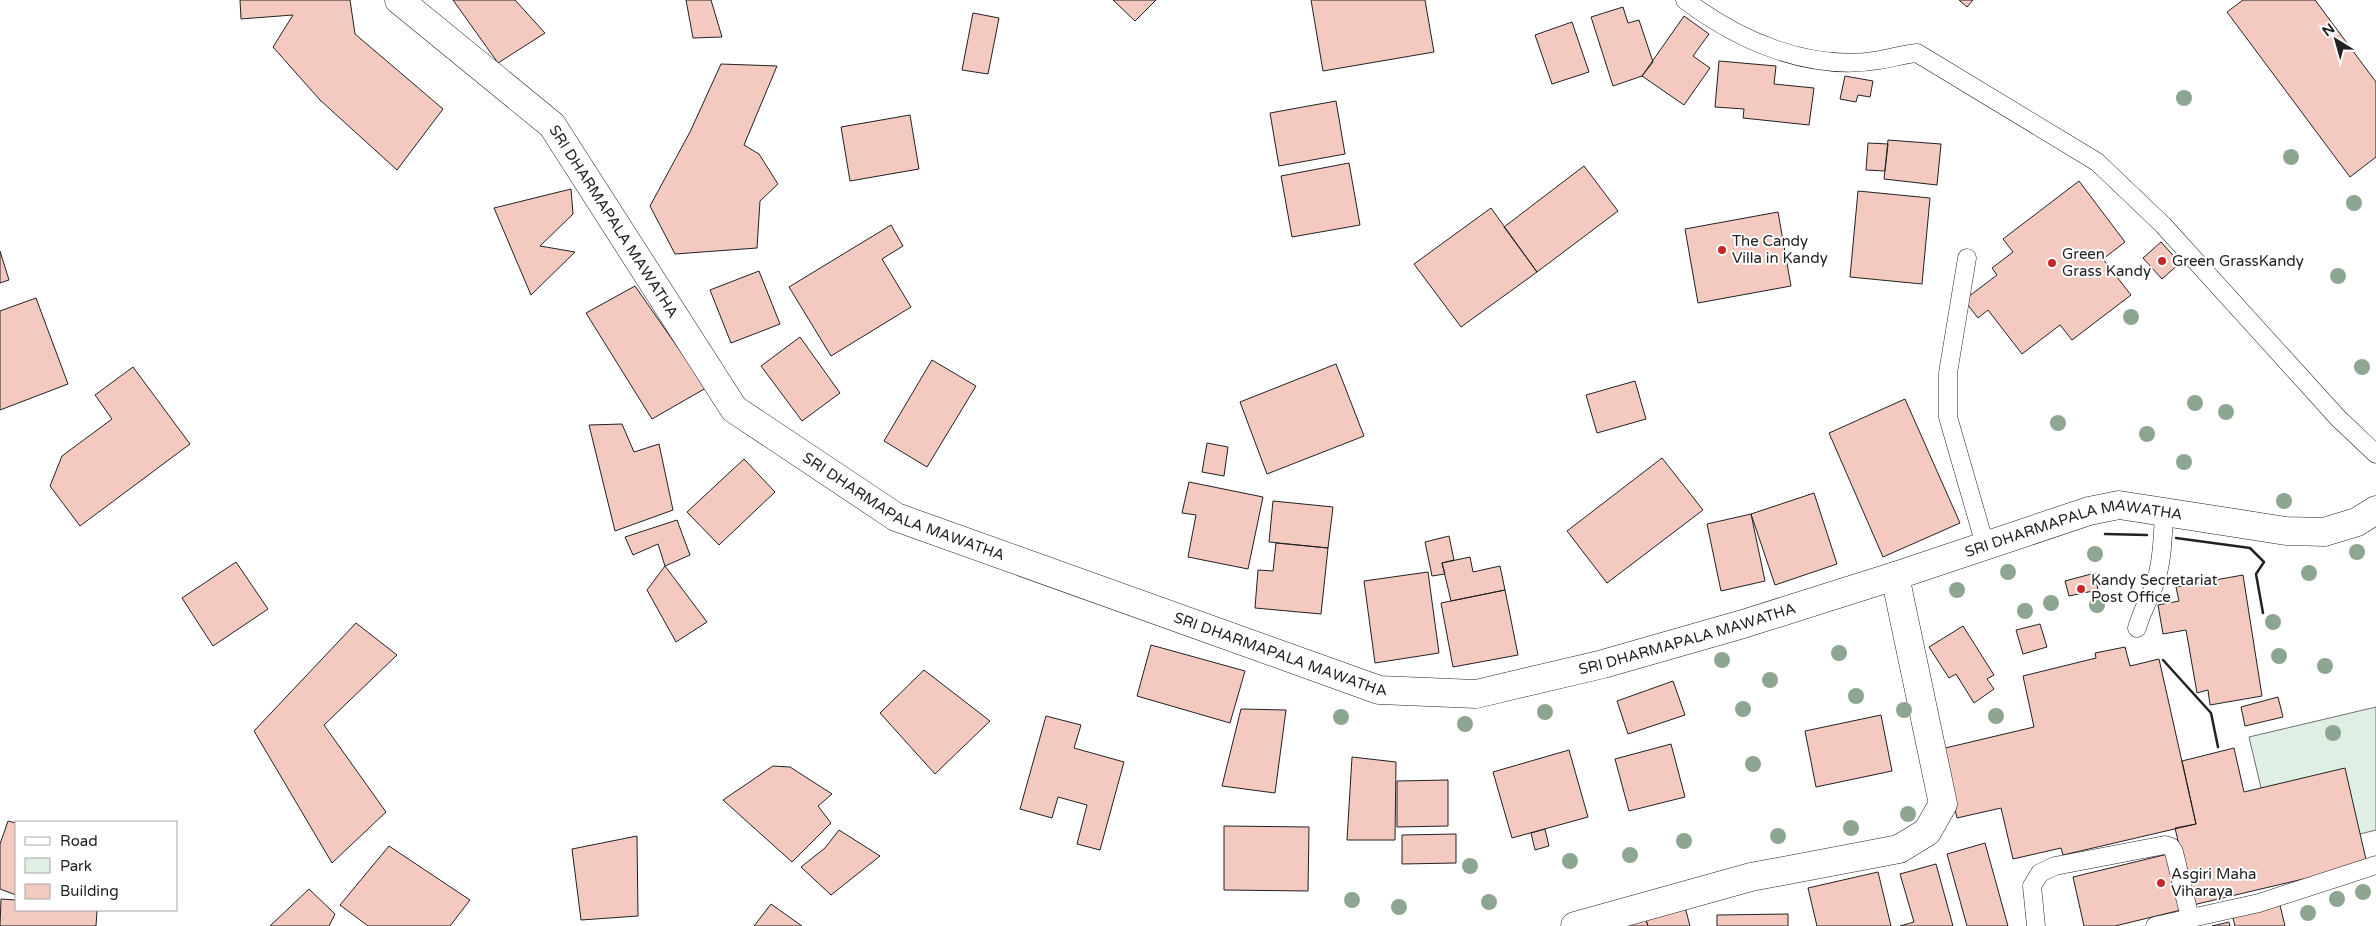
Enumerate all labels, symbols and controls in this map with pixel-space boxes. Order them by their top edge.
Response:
north arrow [2311,15,2361,65]
text: N [2319,20,2338,40]
street label: SRI DHARMAPALA MAWATHA [545,122,682,321]
place label: The Candy Villa in Kandy [1732,232,1828,267]
marker: The Candy Villa in Kandy [1716,244,1728,256]
place label: Green Grass Kandy [2062,245,2151,280]
place label: Green GrassKandy [2172,252,2304,270]
marker: Green GrassKandy [2156,255,2168,267]
marker: Green Grass Kandy [2046,257,2058,269]
street label: SRI DHARMAPALA MAWATHA [799,448,1007,564]
street label: SRI DHARMAPALA MAWATHA [1962,495,2184,561]
place label: Kandy Secretariat Post Office [2091,571,2218,606]
marker: Kandy Secretariat Post Office [2075,583,2087,595]
street label: SRI DHARMAPALA MAWATHA [1577,599,1798,678]
street label: SRI DHARMAPALA MAWATHA [1171,608,1387,699]
legend [15,821,178,911]
text: Road [60,832,98,850]
text: Park [60,857,92,875]
place label: Asgiri Maha Viharaya [2171,865,2256,900]
marker: Asgiri Maha Viharaya [2155,877,2167,889]
text: Building [60,882,119,900]

